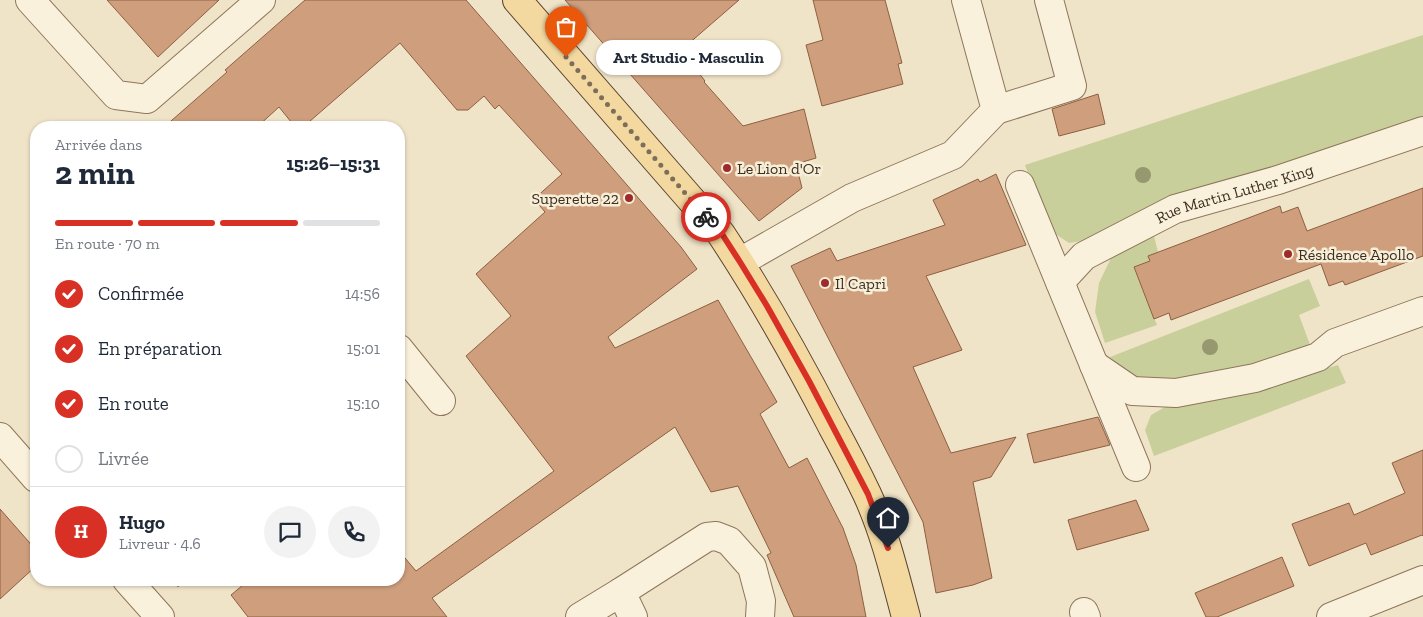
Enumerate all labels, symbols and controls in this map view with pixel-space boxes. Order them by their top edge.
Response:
pin [545,6,587,57]
icon: bag [552,13,580,41]
callout: Art Studio - Masculin [596,40,781,74]
text: Art Studio - Masculin [613,48,764,67]
text: Arrivée dans [55,135,142,154]
text: 15:26–15:31 [286,152,380,175]
text: 2 min [55,154,135,192]
place label: Le Lion d'Or [737,159,821,178]
street label: Rue Martin Luther King [1152,160,1316,228]
marker: Le Lion d'Or [721,162,733,174]
place label: Superette 22 [531,189,619,208]
marker: Superette 22 [623,192,635,204]
courier [681,192,731,242]
icon: bike [692,203,720,231]
text: En route · 70 m [55,234,160,253]
place label: Résidence Apollo [1298,245,1414,264]
marker: Résidence Apollo [1282,248,1294,260]
place label: Il Capri [835,274,887,293]
marker: Il Capri [819,277,831,289]
icon: check [55,280,83,308]
text: Confirmée [98,282,184,305]
text: 14:56 [345,284,380,303]
icon: check [55,335,83,363]
text: En préparation [98,337,222,360]
text: 15:01 [347,339,380,358]
icon: check [55,390,83,418]
text: En route [98,392,169,415]
text: 15:10 [347,394,380,413]
text: Livrée [98,447,149,470]
pin [867,497,909,548]
icon: home [874,504,902,532]
button: chat [264,506,316,558]
button: phone [328,506,380,558]
text: Hugo [119,511,165,534]
text: H [74,520,88,543]
text: Livreur · 4.6 [119,534,201,553]

